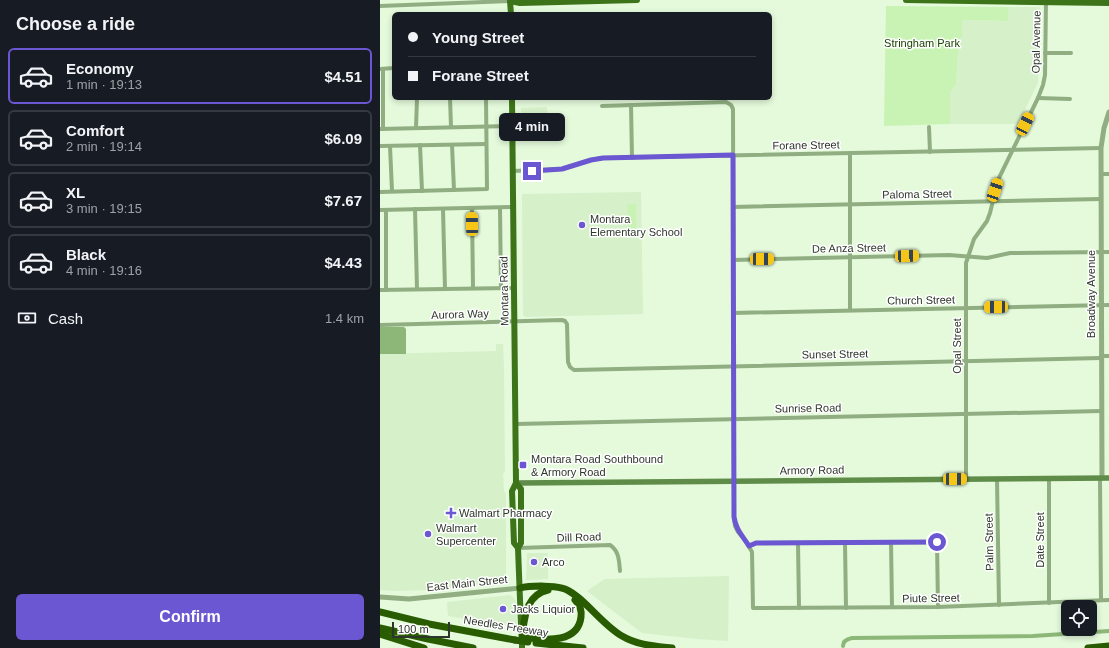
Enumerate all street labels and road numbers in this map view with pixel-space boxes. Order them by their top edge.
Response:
street label: Opal Avenue [1029,11,1043,73]
street label: Forane Street [772,138,840,152]
street label: Paloma Street [882,187,952,201]
street label: De Anza Street [812,241,886,255]
street label: Broadway Avenue [1085,250,1097,338]
street label: Montara Road [497,256,511,326]
street label: Church Street [887,293,955,307]
street label: Aurora Way [431,307,490,321]
street label: Opal Street [951,318,963,374]
street label: Sunset Street [802,347,868,361]
street label: Sunrise Road [775,401,841,415]
street label: Armory Road [780,463,844,477]
street label: Date Street [1034,512,1046,568]
street label: Palm Street [982,513,996,571]
street label: Dill Road [556,530,602,544]
street label: East Main Street [426,573,508,593]
street label: Piute Street [902,591,960,605]
street label: Needles Freeway [463,613,550,639]

